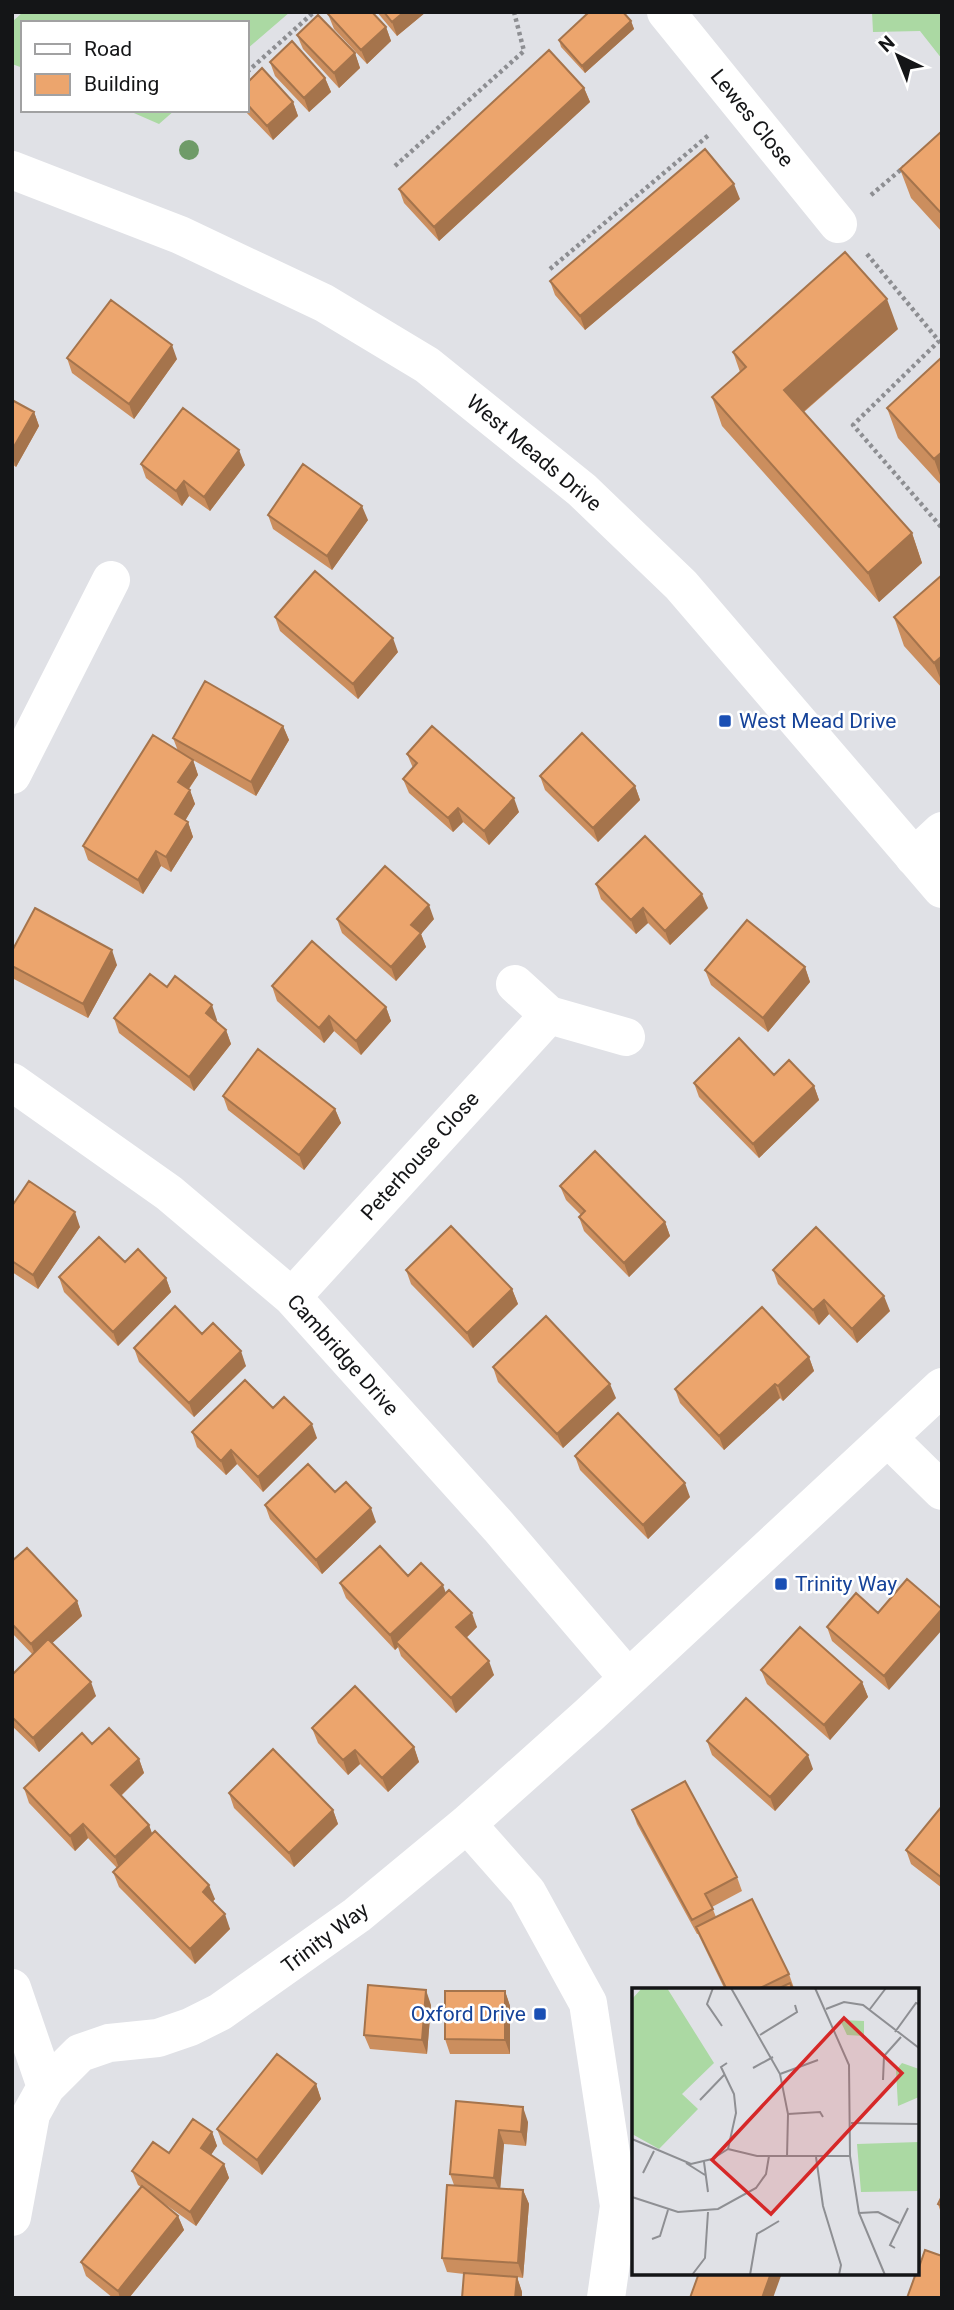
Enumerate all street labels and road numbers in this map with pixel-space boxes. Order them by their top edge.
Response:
street label: Lewes Close [706,65,798,171]
street label: West Meads Drive [462,390,606,516]
street label: Peterhouse Close [356,1087,484,1225]
street label: Cambridge Drive [282,1289,404,1421]
street label: Trinity Way [277,1898,373,1978]

